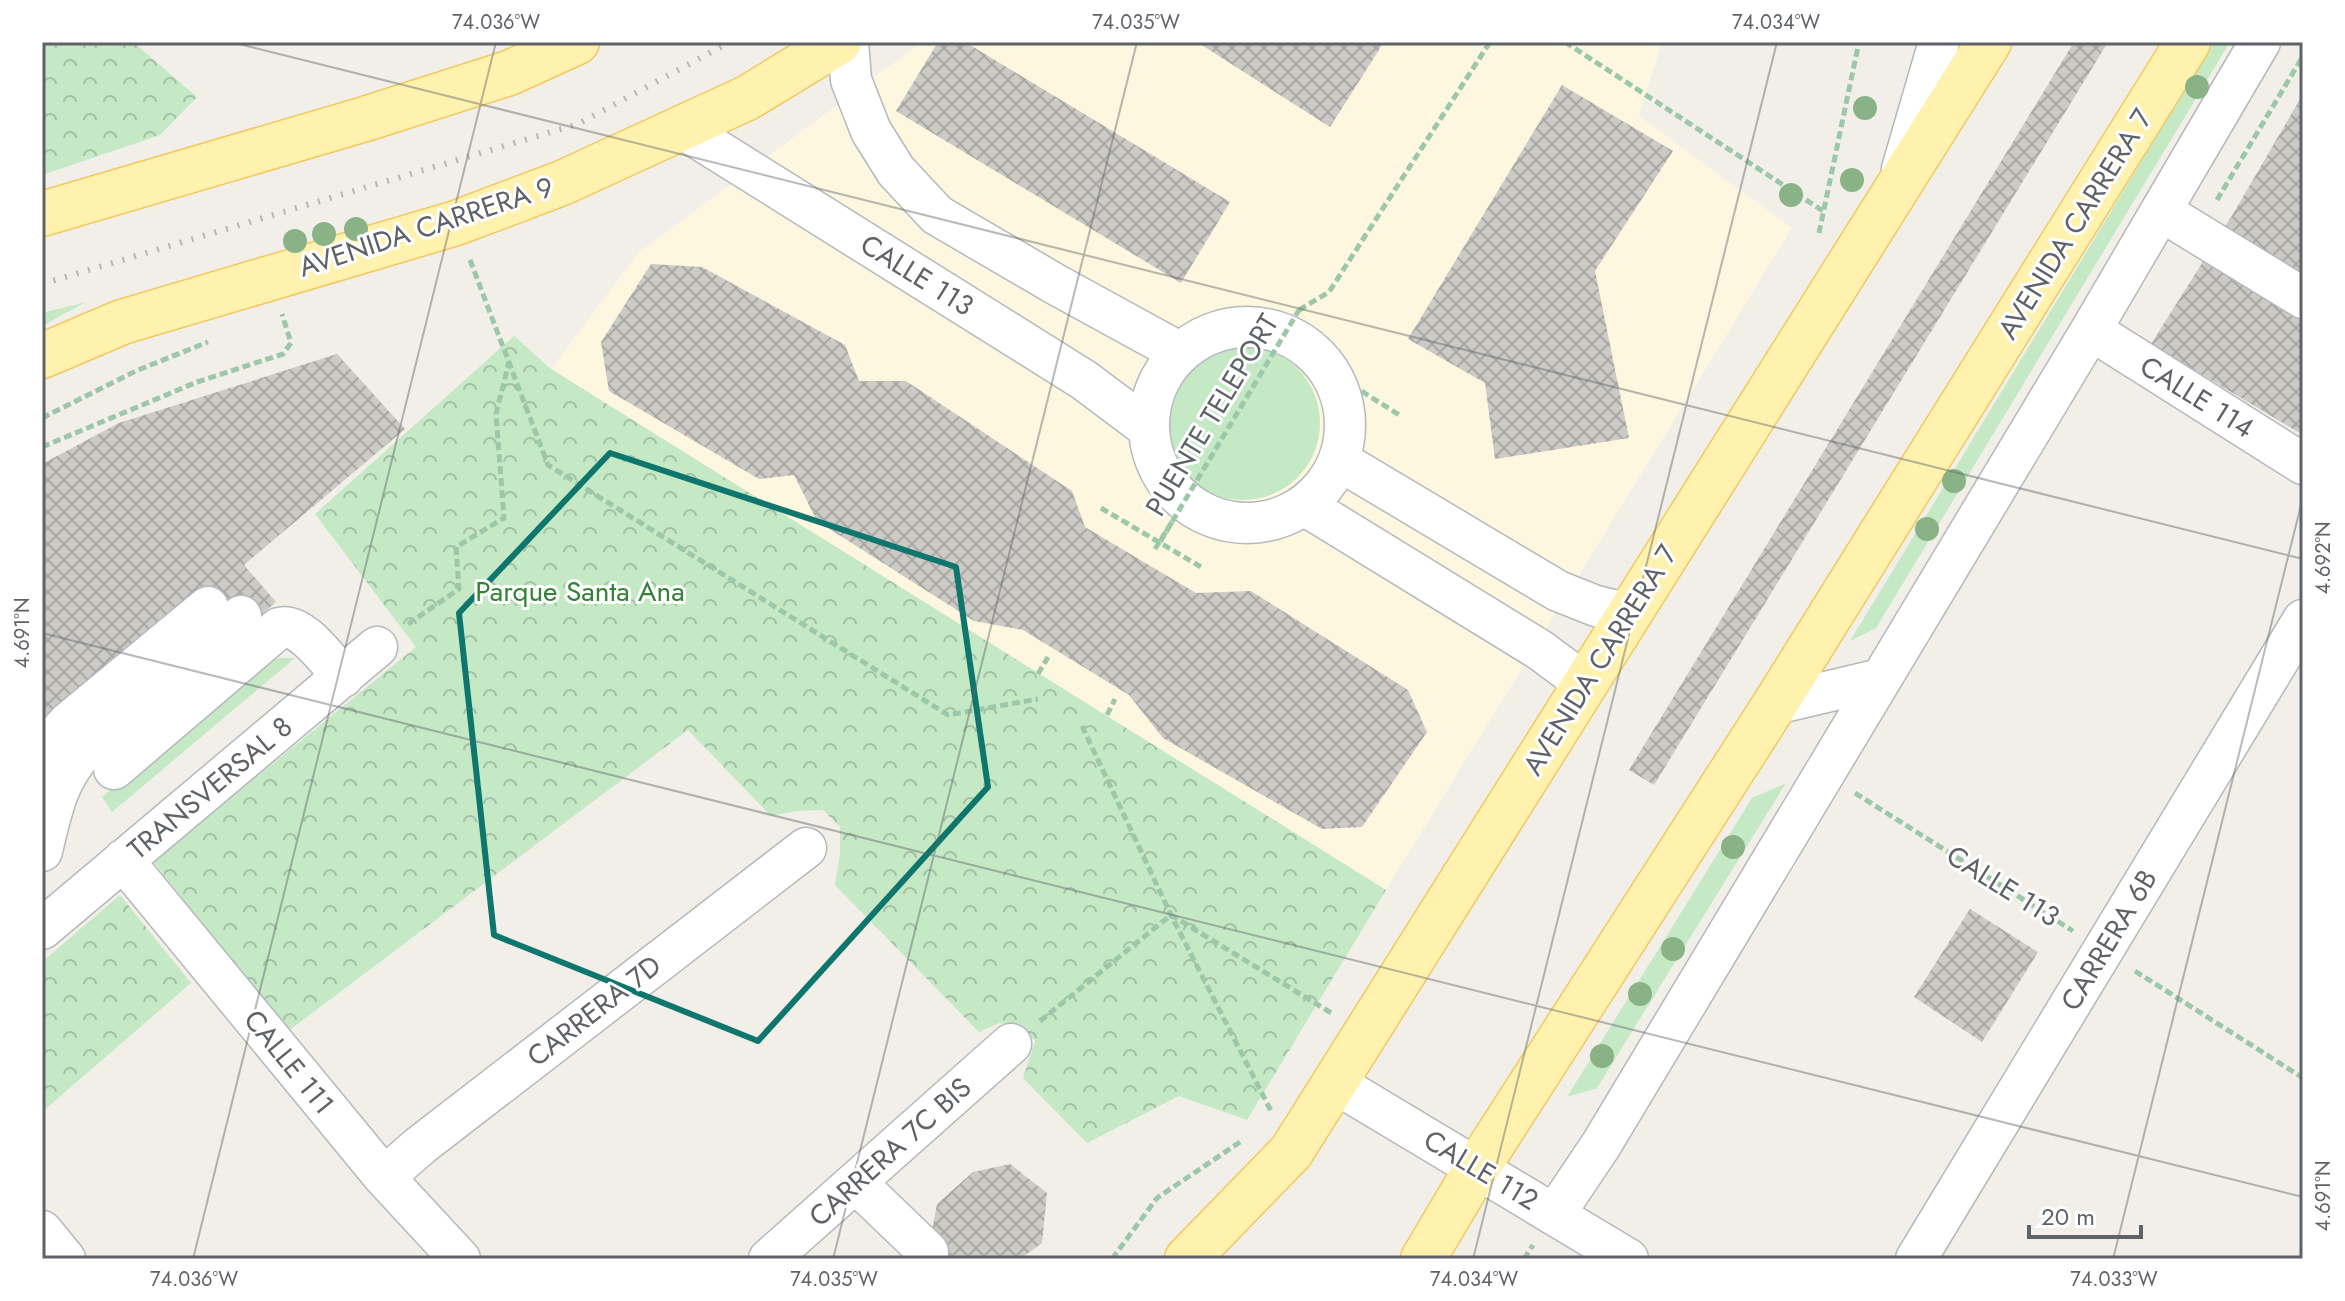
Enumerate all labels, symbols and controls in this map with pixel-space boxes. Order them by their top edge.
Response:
text: 74.036°W [452,8,540,37]
text: 74.035°W [1092,8,1180,37]
text: 74.034°W [1732,8,1820,37]
street label: AVENIDA CARRERA 7 [1988,101,2163,347]
street label: AVENIDA CARRERA 9 [293,166,559,288]
street label: CALLE 113 [852,224,982,326]
street label: PUENTE TELEPORT [1135,306,1289,524]
street label: CALLE 114 [2132,346,2262,448]
text: 4.692°N [2309,521,2338,595]
street label: AVENIDA CARRERA 7 [1513,537,1688,783]
park label: Parque Santa Ana [475,571,685,612]
text: 4.691°N [8,598,37,668]
street label: TRANSVERSAL 8 [119,707,301,869]
street label: CALLE 113 [1938,835,2068,937]
street label: CARRERA 6B [2051,862,2167,1018]
street label: CARRERA 7D [518,945,670,1077]
street label: CALLE 111 [234,1001,344,1123]
street label: CARRERA 7C BIS [800,1068,980,1236]
street label: CALLE 112 [1416,1120,1546,1220]
text: 4.691°N [2309,1161,2338,1231]
scale bar [2029,1189,2141,1239]
text: 20 m [2041,1199,2095,1234]
text: 74.036°W [150,1265,238,1294]
text: 74.035°W [790,1265,878,1294]
text: 74.034°W [1430,1265,1518,1294]
text: 74.033°W [2070,1265,2158,1294]

